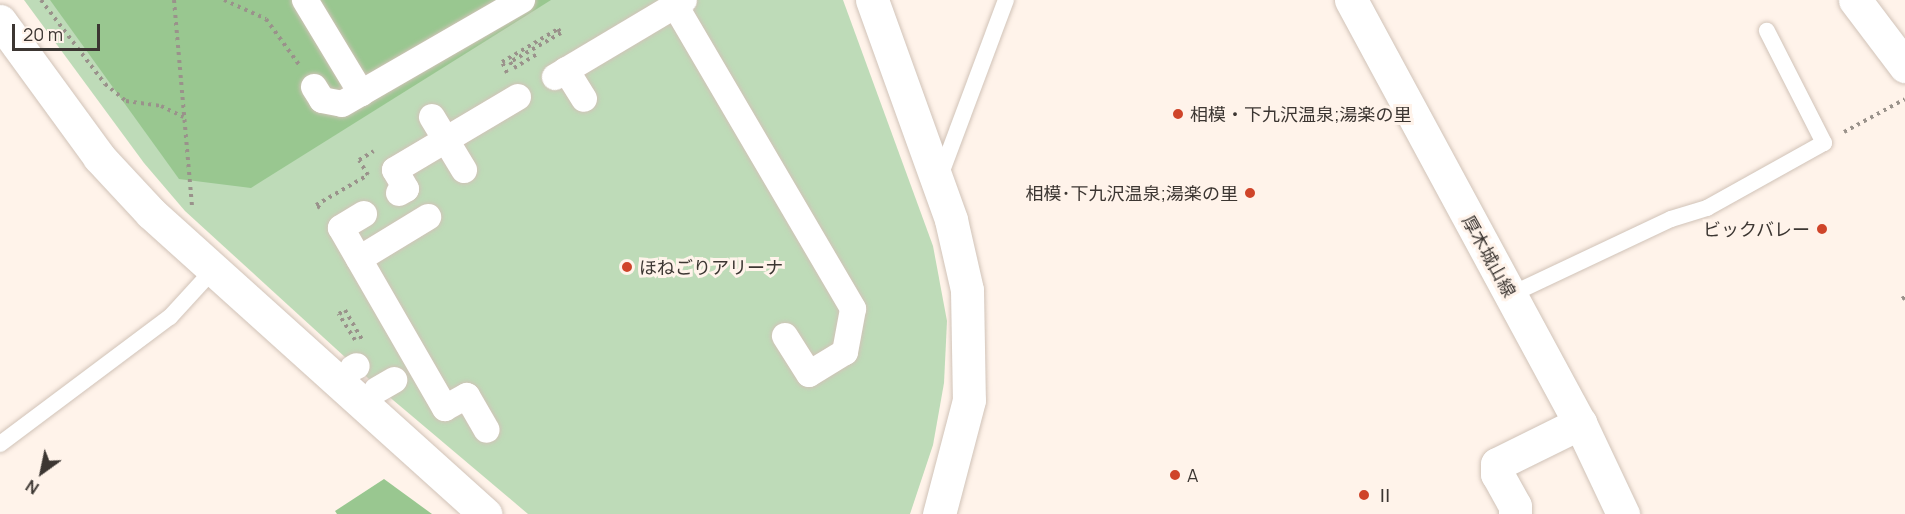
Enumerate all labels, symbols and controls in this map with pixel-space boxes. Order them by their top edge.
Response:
scale bar [15,12,104,50]
text: 20 m [23,22,63,46]
place label: 相模・下九沢温泉;湯楽の里 [1190,103,1411,125]
marker: 相模・下九沢温泉;湯楽の里 [1171,107,1185,121]
place label: 相模･下九沢温泉;湯楽の里 [1026,182,1238,204]
marker: 相模･下九沢温泉;湯楽の里 [1243,186,1257,200]
street label: 厚木城山線 [1458,211,1520,301]
place label: ビックバレー [1702,218,1810,240]
marker: ビックバレー [1815,222,1829,236]
place label: ほねごりアリーナ [639,256,783,278]
marker: ほねごりアリーナ [620,260,634,274]
north arrow [12,442,72,502]
place label: A [1187,464,1198,486]
marker: A [1168,468,1182,482]
text: N [21,475,43,499]
place label: Ⅱ [1376,484,1394,506]
marker: Ⅱ [1357,488,1371,502]

